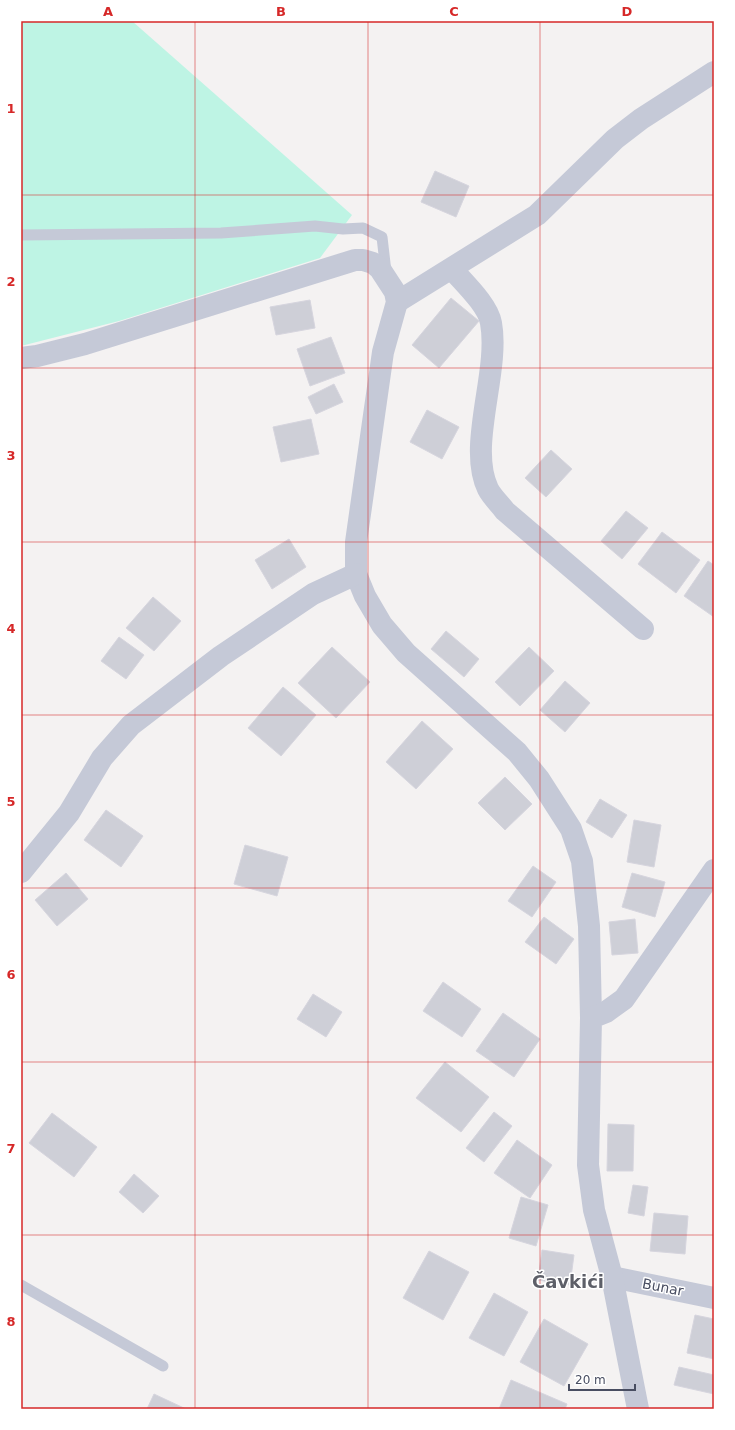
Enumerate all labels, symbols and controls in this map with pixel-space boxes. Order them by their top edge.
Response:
text: A [103,4,113,19]
text: B [276,4,286,19]
text: C [449,4,459,19]
text: D [622,4,633,19]
text: 1 [6,101,16,116]
text: 2 [6,274,16,289]
text: 3 [6,448,16,463]
text: 4 [6,621,16,636]
text: 5 [6,794,16,809]
text: 6 [6,967,16,982]
text: 7 [6,1141,16,1156]
district label: Čavkići [532,1271,604,1292]
street label: Bunar [641,1275,685,1299]
text: 8 [6,1314,16,1329]
scale bar [569,1366,635,1392]
text: 20 m [575,1373,606,1387]

